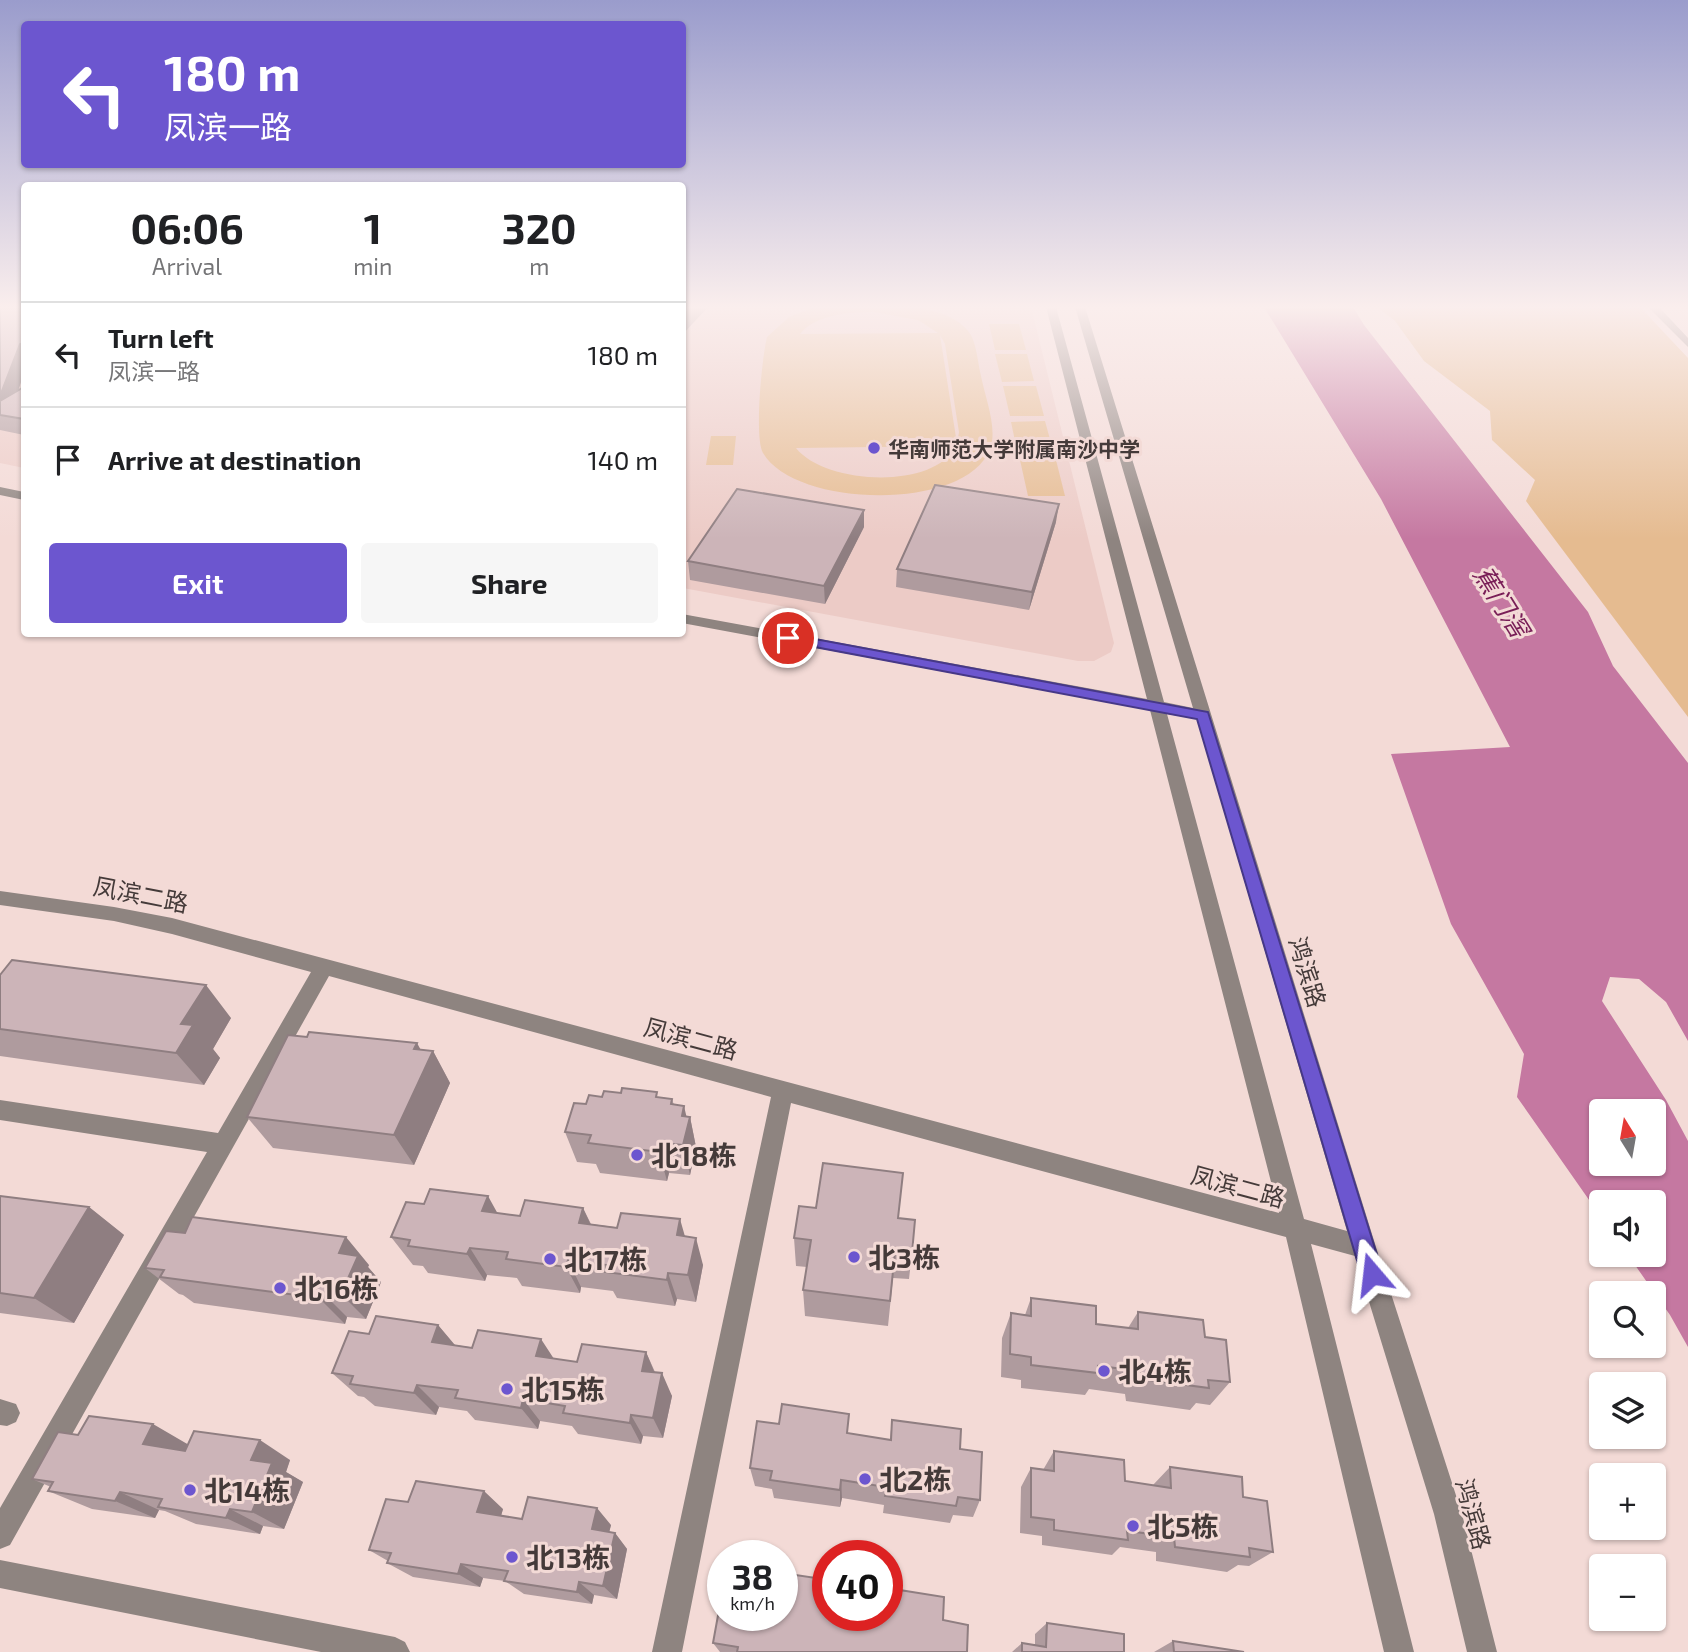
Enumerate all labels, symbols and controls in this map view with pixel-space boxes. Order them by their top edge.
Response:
text: 180 m [164,42,300,101]
icon: left [49,49,140,140]
text: 凤滨一路 [164,107,292,145]
text: 06:06 [130,202,244,252]
text: 1 [364,202,382,252]
text: 320 [502,202,577,252]
text: Arrival [152,252,222,280]
text: min [353,252,392,280]
text: m [529,252,549,280]
text: Turn left [108,322,214,353]
icon: left [49,336,87,374]
text: 180 m [588,339,658,370]
text: 凤滨一路 [108,357,200,385]
place label: 华南师范大学附属南沙中学 [888,436,1140,461]
marker: 华南师范大学附属南沙中学 [866,440,882,456]
icon: arrive [49,441,87,479]
text: Arrive at destination [108,444,361,475]
text: 140 m [587,444,658,475]
button: Exit [49,543,347,623]
button: Share [361,543,658,623]
water label: 蕉门滘 [1468,560,1538,646]
pin [758,608,818,668]
icon: arrive [769,619,807,657]
street label: 凤滨二路 [91,871,191,917]
street label: 鸿滨路 [1284,933,1332,1011]
street label: 凤滨二路 [641,1012,741,1064]
north arrow [1589,1099,1666,1176]
map controls [1589,1099,1666,1631]
place label: 北18栋 [651,1138,737,1172]
marker: 北18栋 [629,1147,645,1163]
street label: 凤滨二路 [1188,1160,1288,1212]
button: sound [1589,1190,1666,1267]
position arrow [1335,1237,1409,1311]
place label: 北3栋 [868,1240,940,1274]
place label: 北17栋 [564,1242,647,1276]
marker: 北3栋 [846,1249,862,1265]
marker: 北17栋 [542,1251,558,1267]
place label: 北16栋 [294,1271,379,1305]
marker: 北16栋 [272,1280,288,1296]
button: search [1589,1281,1666,1358]
place label: 北4栋 [1118,1354,1192,1388]
marker: 北4栋 [1096,1363,1112,1379]
place label: 北15栋 [521,1372,605,1406]
button: layers [1589,1372,1666,1449]
marker: 北15栋 [499,1381,515,1397]
place label: 北2栋 [879,1462,951,1496]
button: + [1589,1463,1666,1540]
marker: 北2栋 [857,1471,873,1487]
place label: 北14栋 [204,1473,290,1507]
street label: 鸿滨路 [1451,1475,1497,1553]
marker: 北14栋 [182,1482,198,1498]
place label: 北5栋 [1147,1509,1218,1543]
marker: 北5栋 [1125,1518,1141,1534]
place label: 北13栋 [526,1540,610,1574]
speed limit sign: 40 [812,1540,903,1631]
marker: 北13栋 [504,1549,520,1565]
button: − [1589,1554,1666,1631]
text: 38 [732,1555,773,1597]
text: km/h [730,1592,775,1614]

